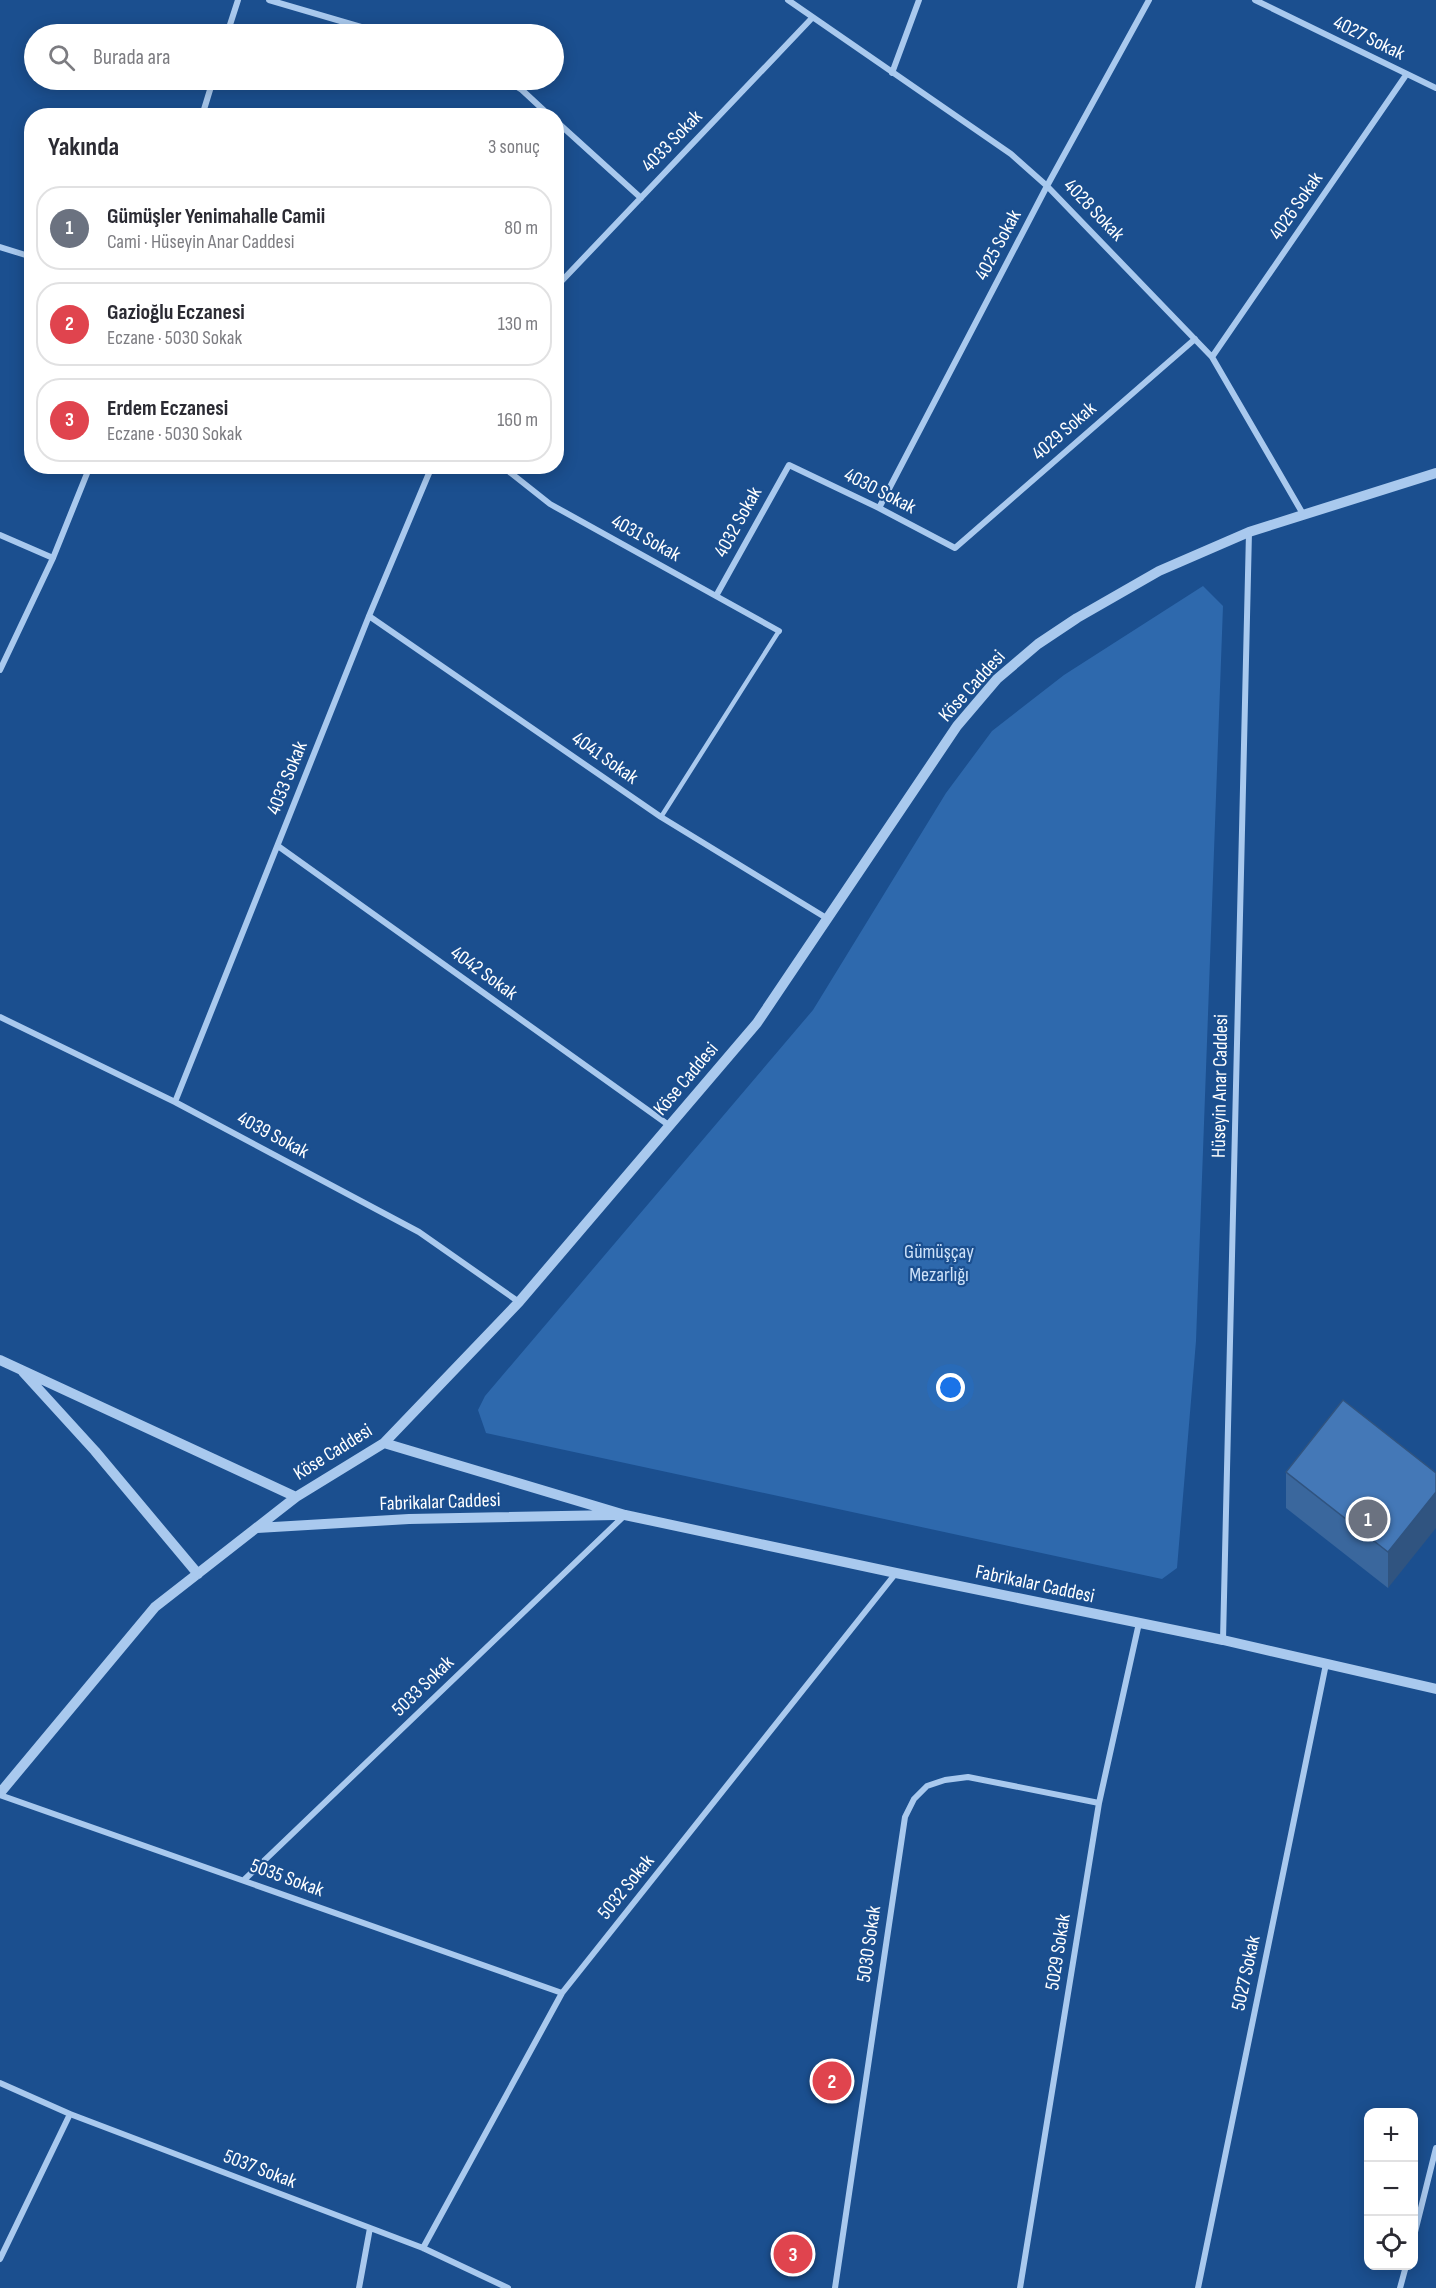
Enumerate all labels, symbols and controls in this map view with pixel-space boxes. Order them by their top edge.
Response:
street label: 4027 Sokak [1329,10,1409,66]
search box [24,24,564,90]
icon: search [45,41,78,74]
text: Burada ara [93,44,170,71]
street label: 4033 Sokak [637,105,708,177]
text: Yakında [48,132,119,163]
text: 3 sonuç [488,135,540,159]
street label: 4026 Sokak [1264,167,1328,245]
street label: 4028 Sokak [1059,174,1130,246]
text: Gümüşler Yenimahalle Camii [107,203,325,230]
street label: 4025 Sokak [969,205,1027,284]
text: 1 [66,216,73,240]
text: 80 m [504,216,538,240]
text: Cami · Hüseyin Anar Caddesi [107,230,295,254]
text: Gazioğlu Eczanesi [107,299,245,326]
text: 2 [65,312,74,336]
text: 130 m [498,312,538,336]
text: Eczane · 5030 Sokak [107,326,242,350]
text: Erdem Eczanesi [107,395,228,422]
street label: 4029 Sokak [1027,396,1101,465]
text: 3 [65,408,74,432]
text: 160 m [497,408,538,432]
text: Eczane · 5030 Sokak [107,422,242,446]
street label: 4030 Sokak [840,463,920,519]
street label: 4032 Sokak [709,482,767,561]
street label: 4031 Sokak [607,509,685,567]
street label: Köse Caddesi [934,645,1010,727]
street label: 4041 Sokak [567,726,643,790]
street label: 4033 Sokak [261,737,313,818]
street label: 4042 Sokak [446,941,522,1006]
street label: Hüseyin Anar Caddesi [1207,1014,1233,1158]
street label: Köse Caddesi [648,1038,724,1120]
street label: 4039 Sokak [233,1106,313,1164]
park label: Gümüşçay Mezarlığı [904,1240,974,1287]
your location [936,1373,965,1402]
street label: Köse Caddesi [289,1418,377,1486]
street label: Fabrikalar Caddesi [379,1488,501,1516]
pin: 1 [1348,1496,1388,1541]
street label: Fabrikalar Caddesi [973,1560,1097,1608]
street label: 5033 Sokak [387,1650,459,1721]
street label: 5032 Sokak [593,1849,660,1924]
street label: 5035 Sokak [247,1854,327,1902]
street label: 5030 Sokak [852,1904,886,1984]
street label: 5029 Sokak [1040,1912,1076,1992]
street label: 5027 Sokak [1226,1933,1266,2013]
pin: 2 [812,2058,852,2104]
map controls [1364,2108,1418,2270]
button: + [1364,2108,1418,2162]
street label: 5037 Sokak [220,2144,300,2194]
button: − [1364,2162,1418,2216]
button: locate [1364,2216,1418,2270]
pin: 3 [774,2232,812,2276]

